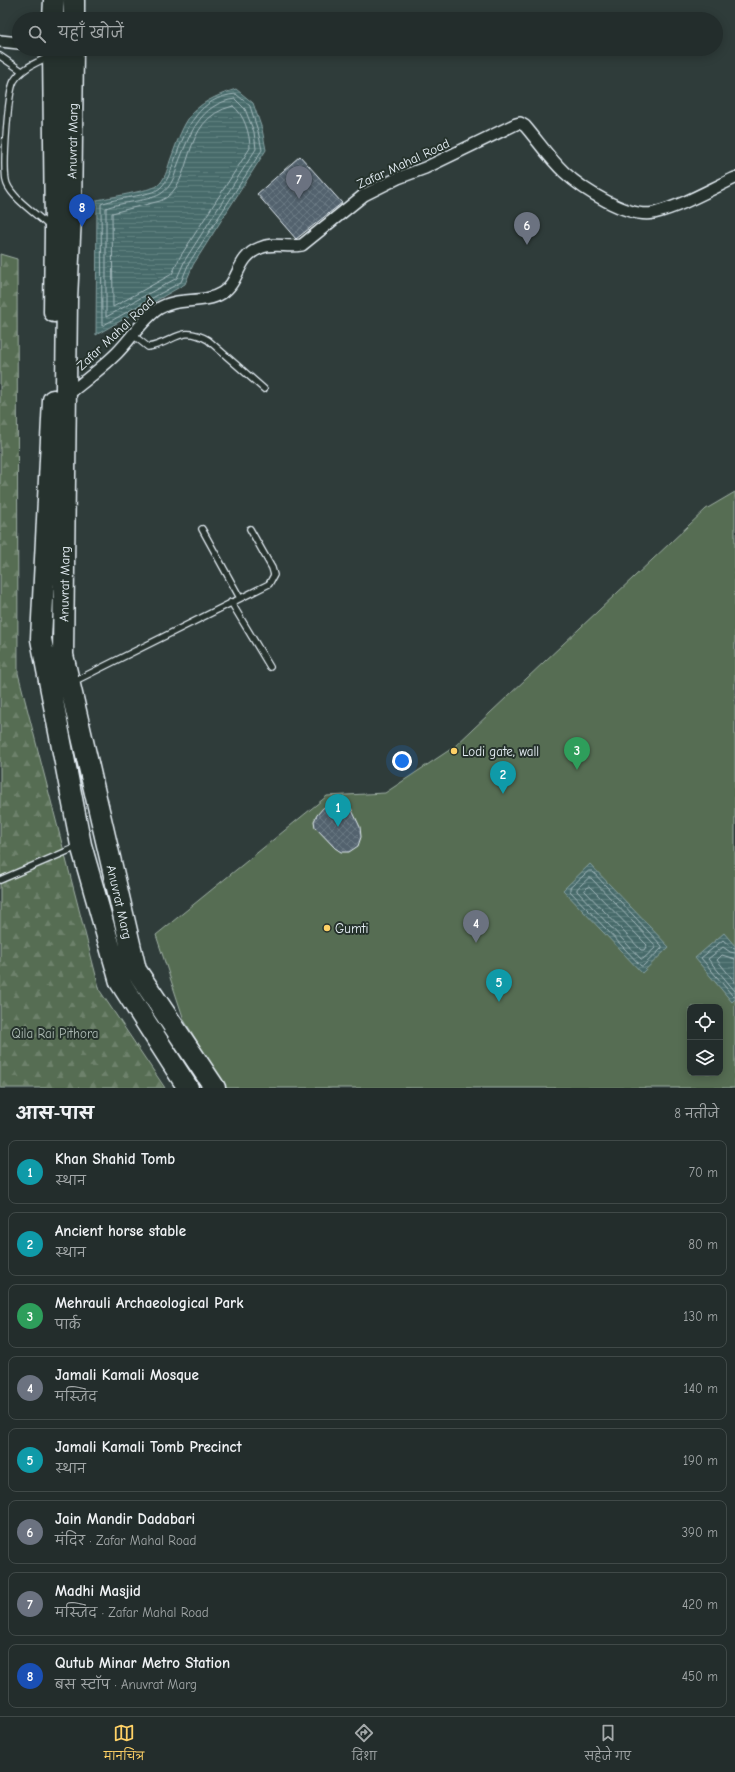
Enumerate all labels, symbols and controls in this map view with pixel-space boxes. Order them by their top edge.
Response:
search box [12,12,723,56]
icon: search [26,23,48,45]
text: यहाँ खोजें [58,24,124,42]
street label: Anuvrat Marg [64,103,81,179]
street label: Zafar Mahal Road [355,135,452,191]
pin: 7 [286,166,312,199]
pin: 8 [69,194,95,227]
pin: 6 [514,212,540,245]
street label: Zafar Mahal Road [74,294,157,373]
street label: Anuvrat Marg [56,546,73,622]
pin: 3 [564,737,590,770]
place label: Lodi gate, wall [462,744,539,759]
marker: Lodi gate, wall [449,746,459,756]
your location [392,751,412,771]
pin: 2 [490,761,516,794]
pin: 1 [325,794,351,827]
street label: Anuvrat Marg [104,864,135,941]
pin: 4 [463,910,489,943]
place label: Gumti [335,921,368,936]
marker: Gumti [322,923,332,933]
pin: 5 [486,969,512,1002]
map controls [687,1004,723,1076]
button: locate [687,1004,723,1040]
park label: Qila Rai Pithora [11,1026,99,1041]
button: layers [687,1040,723,1076]
text: आस-पास [16,1104,94,1123]
text: 8 नतीजे [674,1106,719,1121]
text: Khan Shahid Tomb [55,1150,175,1168]
text: 1 [27,1165,33,1180]
text: 70 m [689,1165,718,1180]
text: स्थान [55,1173,86,1188]
text: Ancient horse stable [55,1222,186,1240]
text: 2 [27,1237,33,1252]
text: 80 m [688,1237,718,1252]
text: स्थान [55,1245,86,1260]
text: Mehrauli Archaeological Park [55,1294,243,1312]
text: 3 [27,1309,33,1324]
text: 130 m [683,1309,718,1324]
text: पार्क [55,1317,81,1332]
text: Jamali Kamali Mosque [55,1366,199,1384]
text: 4 [27,1381,33,1396]
text: 140 m [684,1381,718,1396]
text: मस्जिद [55,1389,97,1404]
text: Jamali Kamali Tomb Precinct [55,1438,242,1456]
text: 5 [27,1453,33,1468]
text: 190 m [683,1453,718,1468]
text: स्थान [55,1461,86,1476]
text: Jain Mandir Dadabari [55,1510,195,1528]
text: 6 [27,1525,33,1540]
text: 390 m [682,1525,718,1540]
text: मंदिर · Zafar Mahal Road [55,1533,196,1548]
text: Madhi Masjid [55,1582,141,1600]
text: 7 [27,1597,33,1612]
text: 420 m [682,1597,718,1612]
text: मस्जिद · Zafar Mahal Road [55,1605,209,1620]
text: Qutub Minar Metro Station [55,1654,230,1672]
text: 8 [27,1669,33,1684]
text: 450 m [682,1669,718,1684]
text: बस स्टॉप · Anuvrat Marg [55,1677,197,1692]
tab: मानचित्र [104,1722,144,1768]
tab: दिशा [352,1722,377,1768]
tab: सहेजे गए [585,1722,631,1768]

